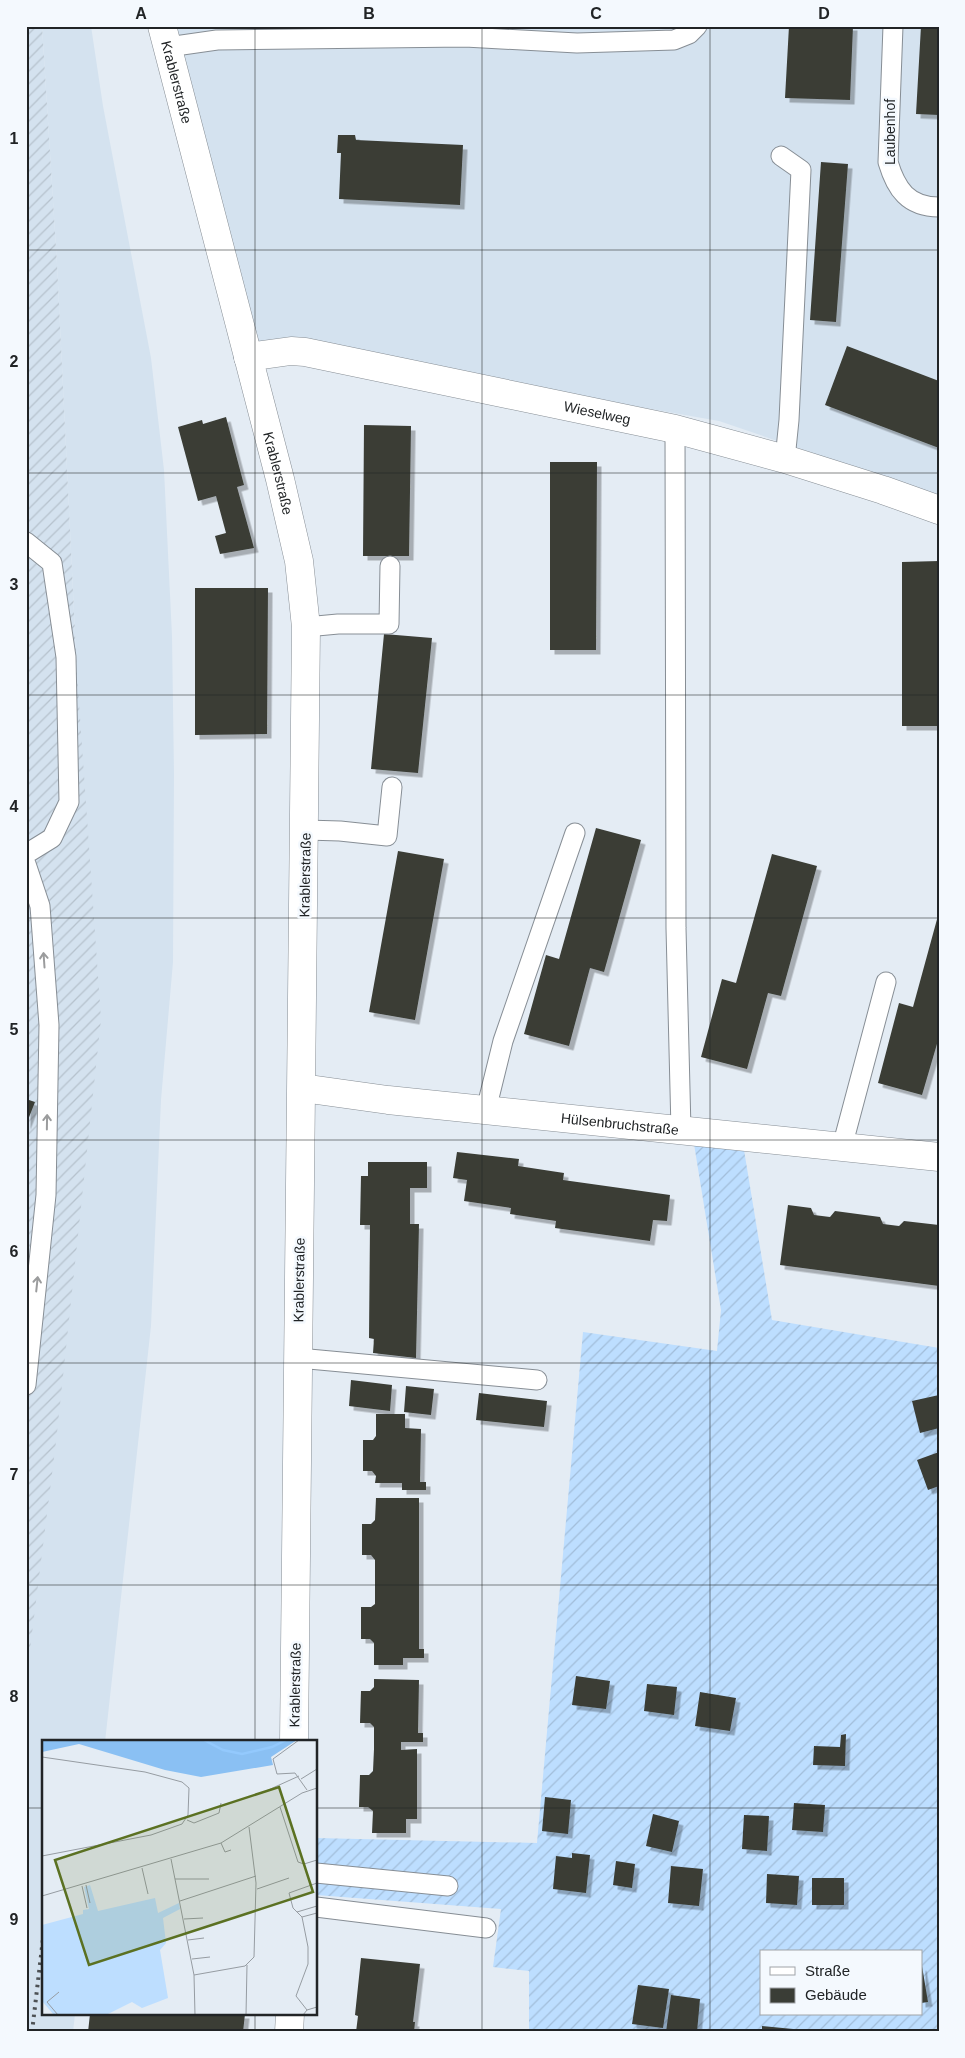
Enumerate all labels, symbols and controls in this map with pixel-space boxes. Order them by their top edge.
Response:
text: A [135,5,147,22]
text: B [363,5,375,22]
text: C [590,5,602,22]
text: D [818,5,830,22]
street label: Krablerstraße [158,39,195,125]
street label: Laubenhof [882,99,898,165]
text: 1 [10,130,19,147]
text: 2 [10,353,19,370]
street label: Wieselweg [562,398,632,428]
street label: Krablerstraße [260,430,296,516]
text: 3 [10,576,19,593]
text: 4 [10,798,19,815]
street label: Krablerstraße [296,832,314,918]
one-way arrow [39,952,48,968]
text: 5 [10,1021,19,1038]
street label: Hülsenbruchstraße [560,1110,680,1138]
one-way arrow [42,1114,52,1130]
street label: Krablerstraße [290,1237,308,1323]
text: 6 [10,1243,19,1260]
one-way arrow [32,1276,41,1292]
text: 7 [10,1466,19,1483]
street label: Krablerstraße [286,1642,304,1728]
text: 8 [10,1688,19,1705]
inset map [42,1740,318,2016]
text: 9 [10,1911,19,1928]
legend [760,1950,922,2016]
text: Straße [805,1962,850,1979]
text: Gebäude [805,1986,867,2003]

